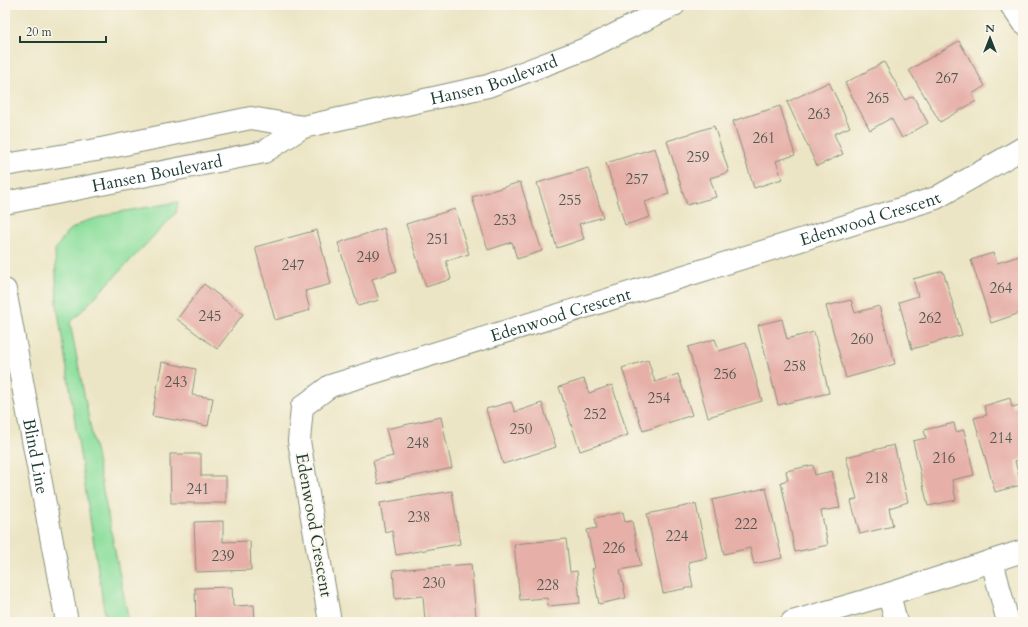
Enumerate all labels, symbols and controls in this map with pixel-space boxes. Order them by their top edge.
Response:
scale bar [20,18,106,44]
north arrow [970,18,1010,58]
text: N [985,21,995,36]
text: 20 m [26,24,53,40]
street label: Hansen Boulevard [428,49,561,110]
house number: 267 [935,68,959,88]
house number: 265 [866,88,890,108]
house number: 263 [807,104,831,124]
house number: 261 [752,128,776,148]
house number: 259 [686,147,710,167]
street label: Hansen Boulevard [90,149,224,197]
house number: 257 [625,169,649,189]
street label: Edenwood Crescent [797,186,945,251]
house number: 255 [558,190,582,210]
house number: 253 [493,210,517,230]
house number: 251 [426,229,450,249]
house number: 249 [356,247,380,267]
house number: 247 [281,255,305,275]
house number: 264 [989,278,1013,298]
street label: Edenwood Crescent [487,282,634,347]
house number: 245 [198,306,222,326]
house number: 262 [918,308,942,328]
house number: 260 [850,329,874,349]
house number: 258 [783,356,807,376]
house number: 256 [713,364,737,384]
house number: 243 [164,372,188,392]
house number: 254 [647,388,671,408]
house number: 252 [583,404,607,424]
street label: Blind Line [18,416,54,496]
house number: 250 [509,419,533,439]
house number: 214 [989,428,1013,448]
house number: 248 [406,433,430,453]
house number: 216 [932,448,956,468]
street label: Edenwood Crescent [290,451,338,599]
house number: 218 [865,468,889,488]
house number: 241 [186,479,210,499]
house number: 238 [407,507,431,527]
house number: 222 [734,514,758,534]
house number: 224 [665,526,689,546]
house number: 226 [602,538,626,558]
house number: 239 [211,546,235,566]
house number: 230 [422,573,446,593]
house number: 228 [536,575,560,595]

